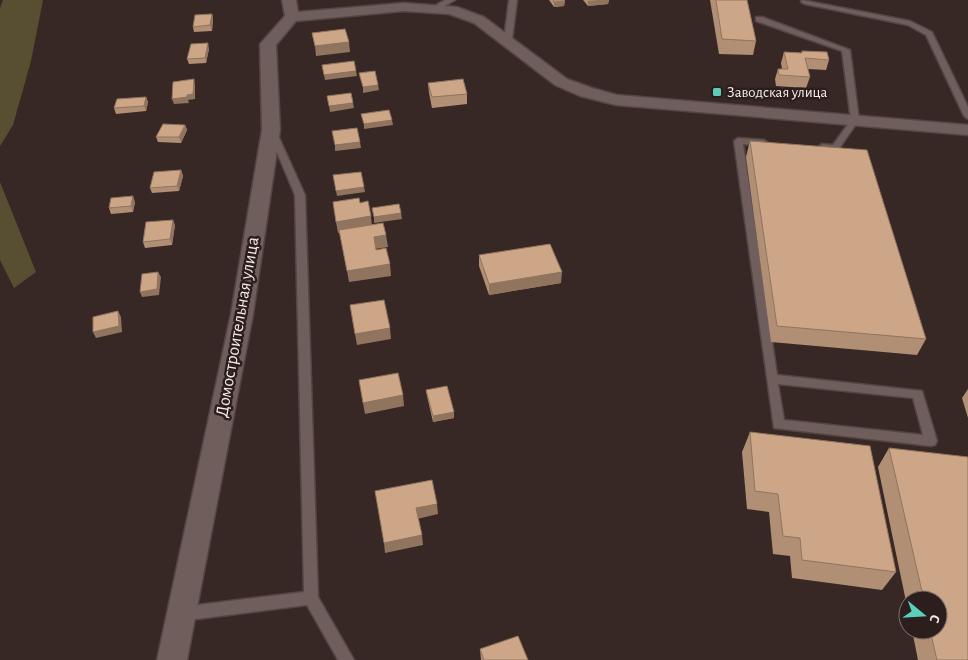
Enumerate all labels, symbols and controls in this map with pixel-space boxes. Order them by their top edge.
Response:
place label: Заводская улица [727,85,828,100]
marker: Заводская улица [711,86,723,98]
street label: Домостроительная улица [213,236,263,419]
north arrow [898,590,948,640]
text: С [926,613,942,625]

